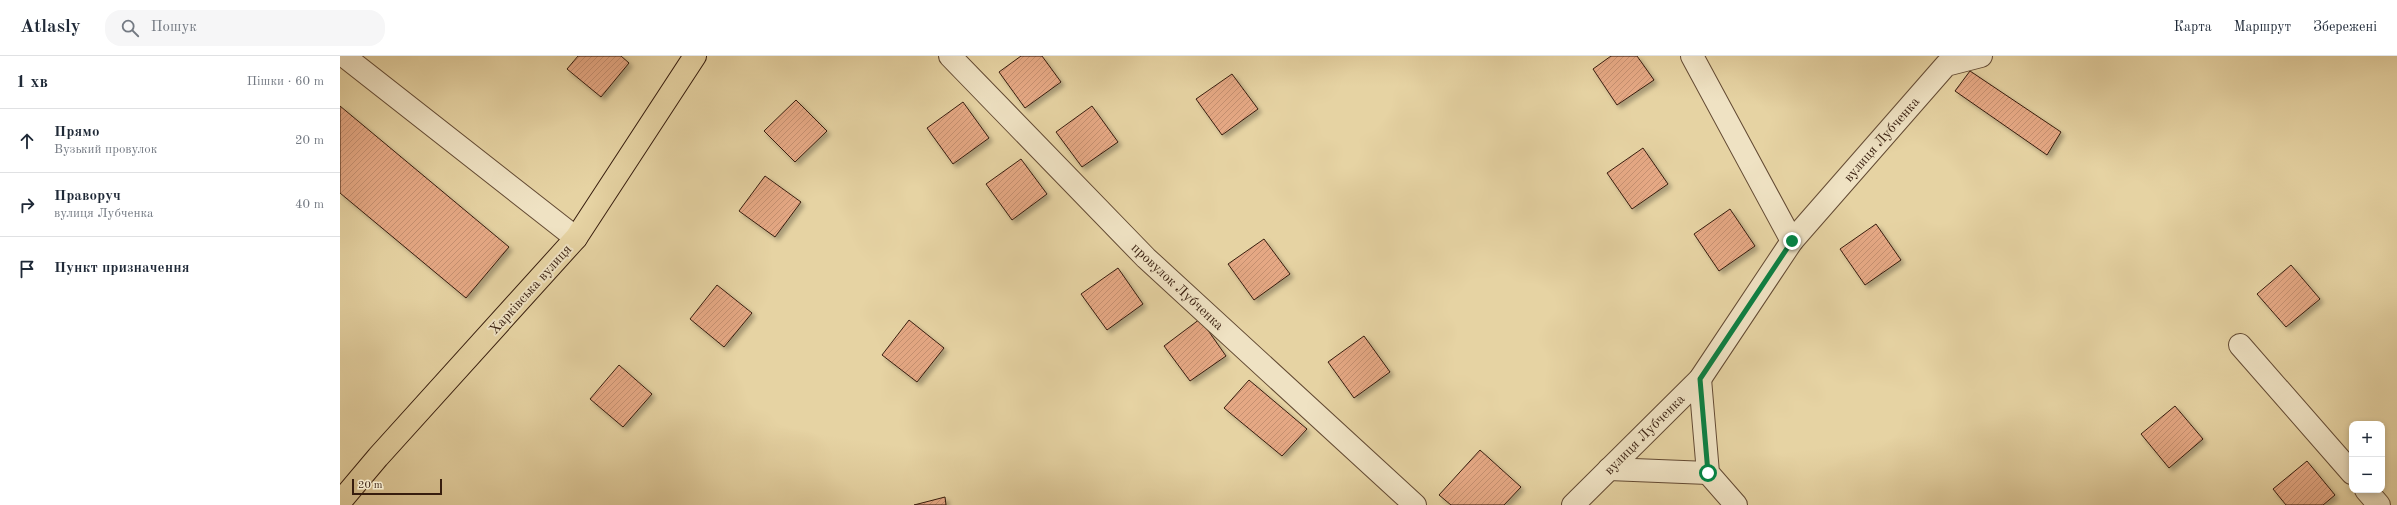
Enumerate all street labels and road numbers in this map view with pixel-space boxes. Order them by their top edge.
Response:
street label: вулиця Лубченка [1841,95,1922,185]
street label: провулок Лубченка [1128,241,1226,333]
street label: Харківська вулиця [487,242,574,337]
street label: вулиця Лубченка [1602,392,1688,478]

